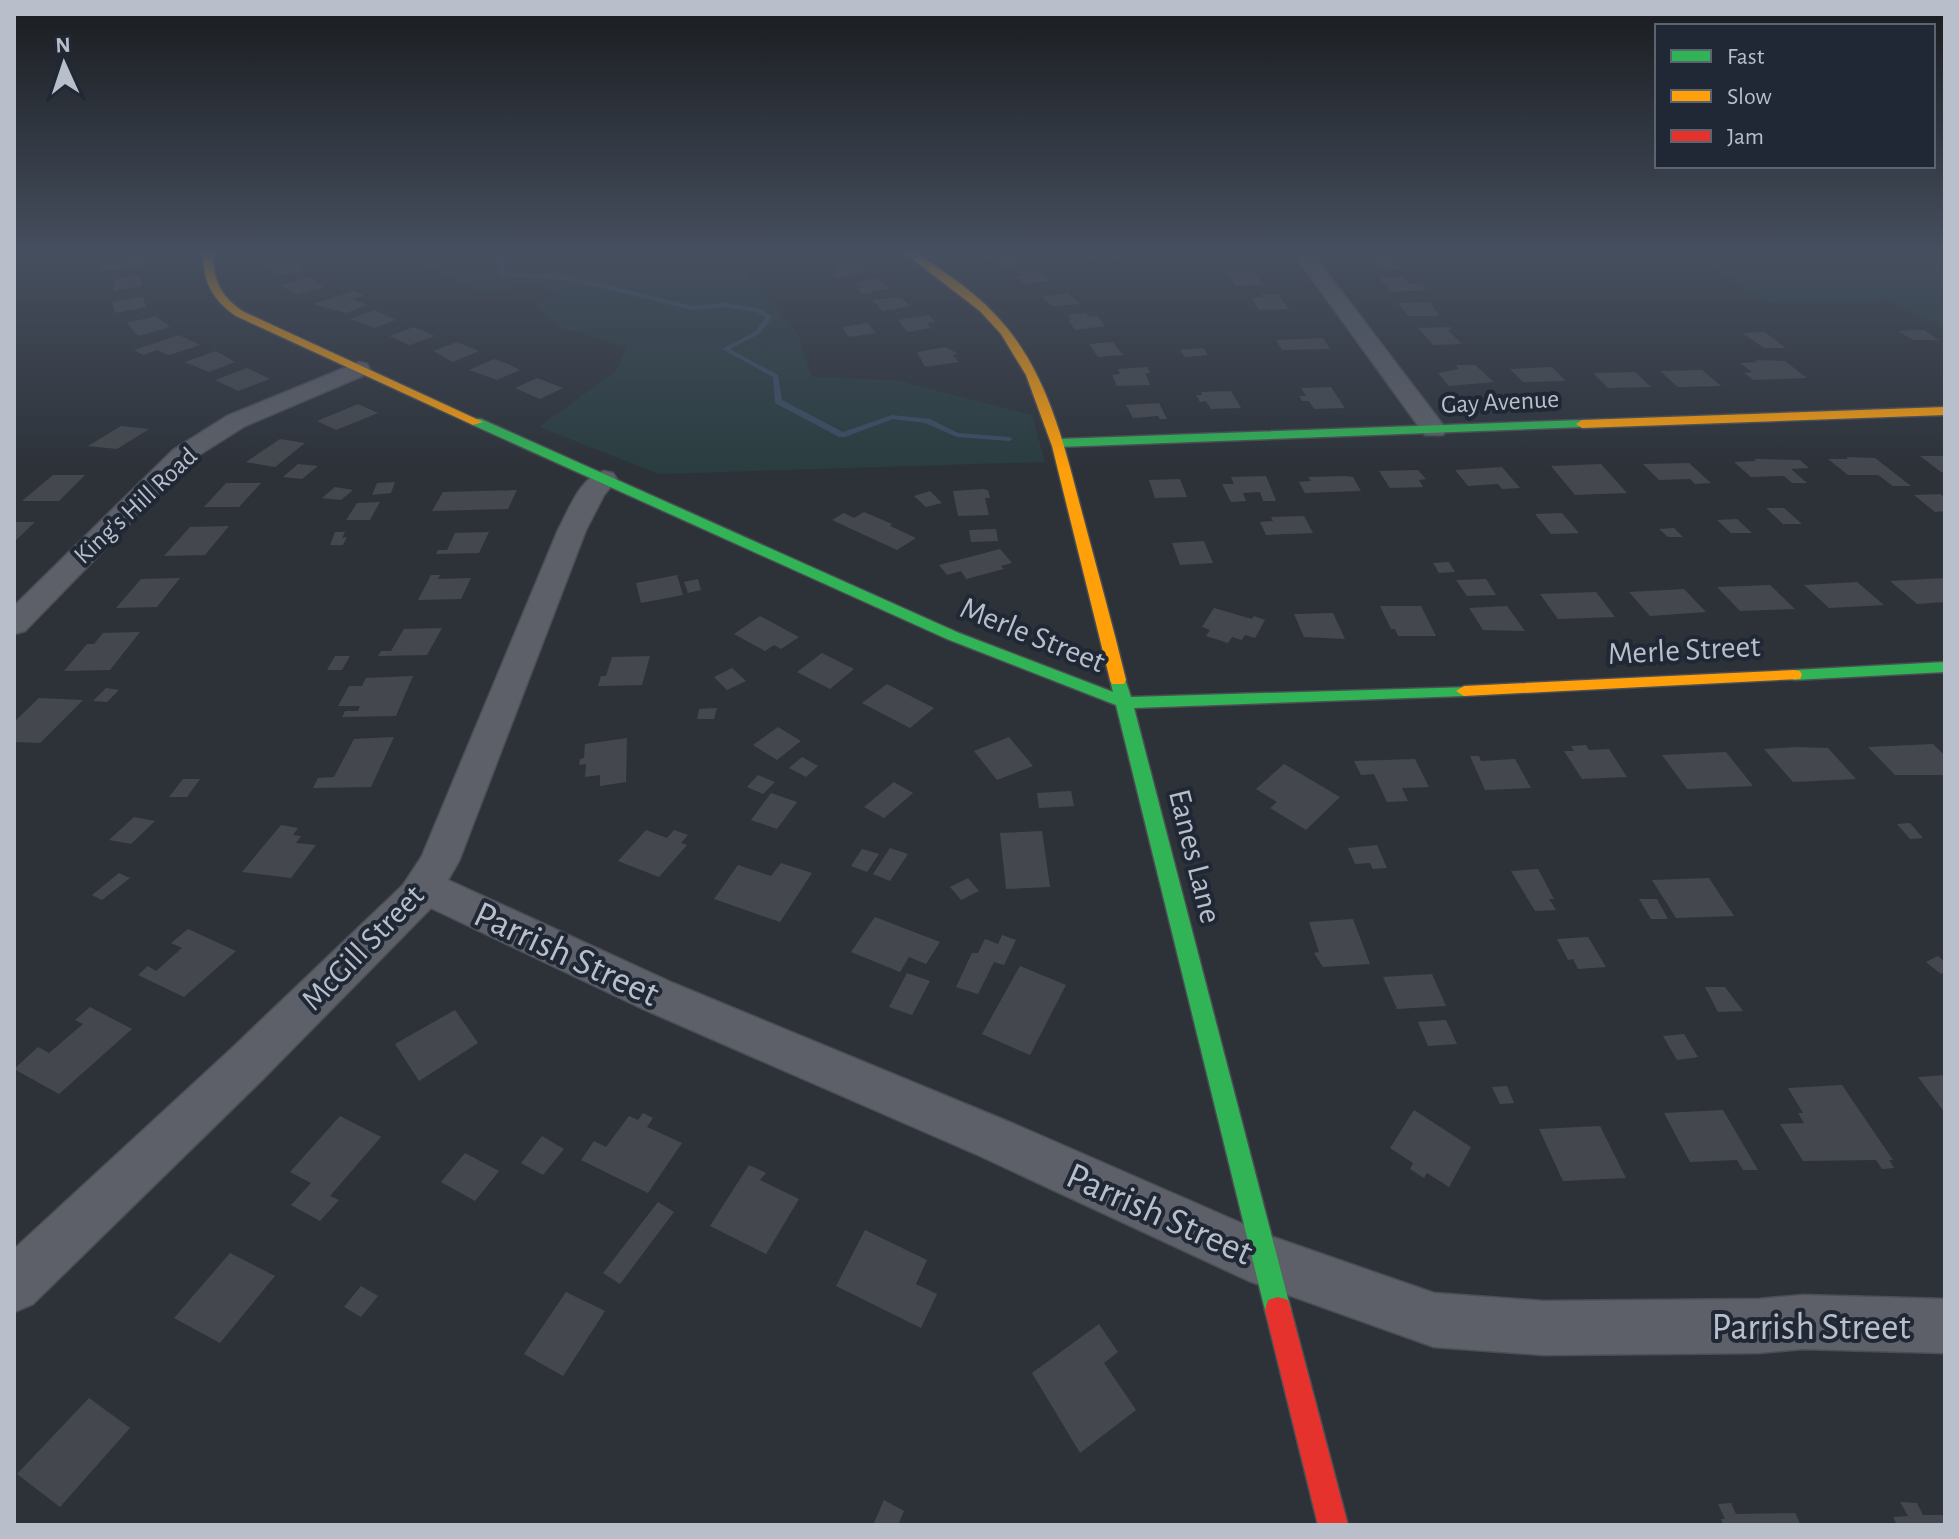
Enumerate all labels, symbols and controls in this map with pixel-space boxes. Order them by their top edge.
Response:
north arrow [24,24,104,104]
legend [1655,24,1935,168]
text: N [55,34,71,56]
text: Fast [1727,45,1765,69]
text: Slow [1727,85,1772,109]
text: Jam [1727,125,1764,149]
street label: Gay Avenue [1440,386,1560,418]
street label: King's Hill Road [69,443,202,569]
street label: Merle Street [956,591,1110,678]
street label: Merle Street [1607,630,1761,670]
street label: Eanes Lane [1163,786,1227,926]
street label: McGill Street [296,879,430,1016]
street label: Parrish Street [468,895,664,1014]
street label: Parrish Street [1060,1157,1258,1273]
street label: Parrish Street [1711,1309,1911,1347]

